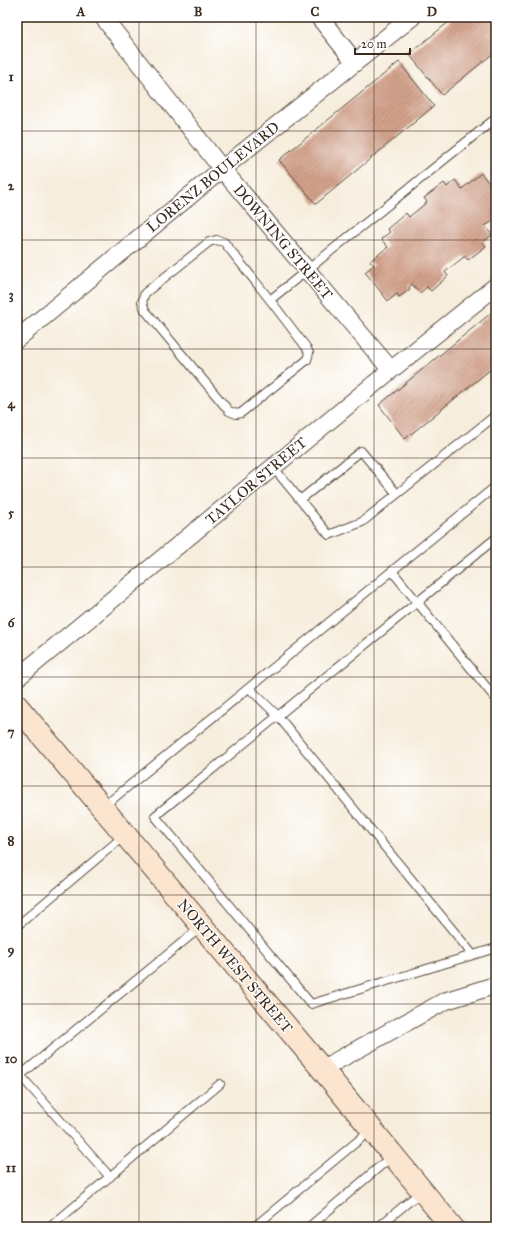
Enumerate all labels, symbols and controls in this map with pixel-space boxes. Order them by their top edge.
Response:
text: A [76,4,86,20]
text: B [194,4,203,20]
text: C [311,4,320,20]
text: D [427,4,437,20]
scale bar [355,30,410,56]
text: 20 m [361,37,387,51]
text: 1 [8,69,14,85]
street label: LORENZ BOULEVARD [143,118,283,236]
text: 2 [8,178,15,194]
street label: DOWNING STREET [230,181,336,303]
text: 3 [8,287,14,303]
text: 4 [7,396,15,412]
street label: TAYLOR STREET [202,433,310,529]
text: 5 [8,505,15,521]
text: 6 [8,615,16,631]
text: 7 [8,724,15,740]
text: 8 [8,833,15,849]
street label: NORTH WEST STREET [174,895,296,1037]
text: 9 [8,942,15,958]
text: 10 [5,1051,18,1067]
text: 11 [6,1160,16,1176]

